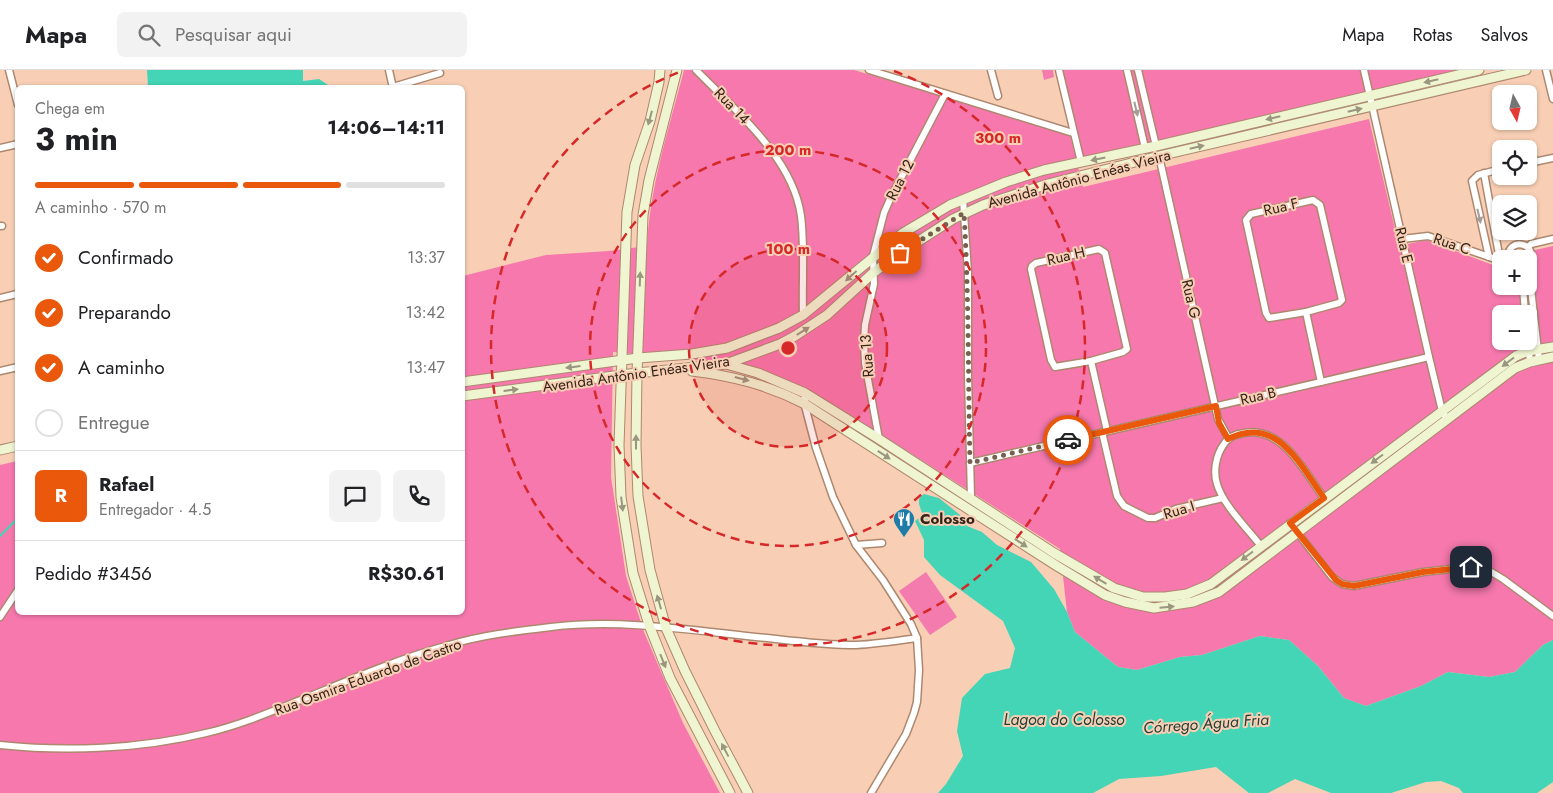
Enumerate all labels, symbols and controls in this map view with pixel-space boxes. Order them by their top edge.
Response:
search box [117,12,467,57]
text: Mapa [25,17,87,52]
icon: search [135,21,163,49]
text: Pesquisar aqui [175,21,292,48]
text: Mapa [1342,22,1384,48]
text: Rotas [1412,22,1453,48]
text: Salvos [1481,22,1528,48]
one-way arrow [1424,77,1439,85]
street label: Rua 14 [709,83,755,129]
north arrow [1492,85,1538,130]
map controls [1492,85,1537,350]
text: Chega em [35,97,105,120]
one-way arrow [1132,102,1140,117]
one-way arrow [1348,106,1363,114]
one-way arrow [646,110,654,125]
text: 14:06–14:11 [327,114,445,141]
one-way arrow [1266,114,1281,122]
text: 3 min [35,116,118,162]
text: 300 m [975,127,1021,149]
text: 200 m [765,139,811,161]
button: locate [1492,140,1537,185]
one-way arrow [1190,143,1205,151]
street label: Avenida Antônio Enéas Vieira [985,144,1173,214]
one-way arrow [1090,155,1105,163]
street label: Rua 12 [880,156,920,204]
street label: Rua F [1261,192,1301,222]
button: layers [1492,195,1537,240]
text: A caminho · 570 m [35,196,167,219]
one-way arrow [1475,209,1483,224]
street label: Rua E [1389,225,1419,265]
street label: Rua C [1430,227,1474,261]
pin [879,232,921,274]
text: 100 m [766,238,810,260]
icon: bag [886,239,914,267]
street label: Rua H [1045,241,1087,271]
icon: check [35,244,63,272]
text: Confirmado [78,244,173,271]
text: 13:37 [407,246,445,269]
button: + [1492,250,1537,295]
one-way arrow [845,270,857,282]
one-way arrow [636,271,644,287]
street label: Rua G [1176,277,1206,321]
icon: check [35,299,63,327]
text: Preparando [78,299,171,326]
text: 13:42 [406,301,445,324]
button: − [1492,305,1537,350]
one-way arrow [797,327,810,336]
street label: Rua 13 [855,334,879,378]
centre of rings [779,339,797,357]
street label: Avenida Antônio Enéas Vieira [541,350,731,398]
icon: check [35,354,63,382]
text: A caminho [78,354,165,381]
text: 13:47 [407,356,445,379]
one-way arrow [1501,357,1515,367]
one-way arrow [565,364,581,372]
one-way arrow [734,376,749,384]
street label: Rua B [1238,381,1278,411]
one-way arrow [503,386,519,394]
text: Entregue [78,409,150,436]
courier [1043,415,1093,465]
icon: car [1054,426,1082,454]
one-way arrow [632,434,640,450]
one-way arrow [878,451,891,460]
one-way arrow [1370,454,1384,464]
button: chat [329,470,381,522]
button: phone [393,470,445,522]
text: Rafael [99,471,154,498]
text: R [55,482,67,509]
street label: Rua I [1161,495,1197,525]
one-way arrow [618,497,626,513]
text: Entregador · 4.5 [99,498,211,521]
restaurant icon: Colosso [892,507,916,538]
place label: Colosso [920,508,975,530]
one-way arrow [1014,539,1028,548]
pin [1450,546,1492,588]
one-way arrow [1241,551,1254,562]
icon: home [1457,553,1485,581]
text: Pedido #3456 [35,560,152,587]
text: R$30.61 [368,560,445,587]
one-way arrow [1092,576,1107,584]
one-way arrow [654,595,662,610]
one-way arrow [1159,602,1175,610]
street label: Rua Osmira Eduardo de Castro [271,633,465,721]
one-way arrow [659,654,667,669]
water label: Lagoa do Colosso [1003,708,1125,731]
water label: Córrego Água Fria [1142,708,1270,739]
one-way arrow [721,743,729,757]

